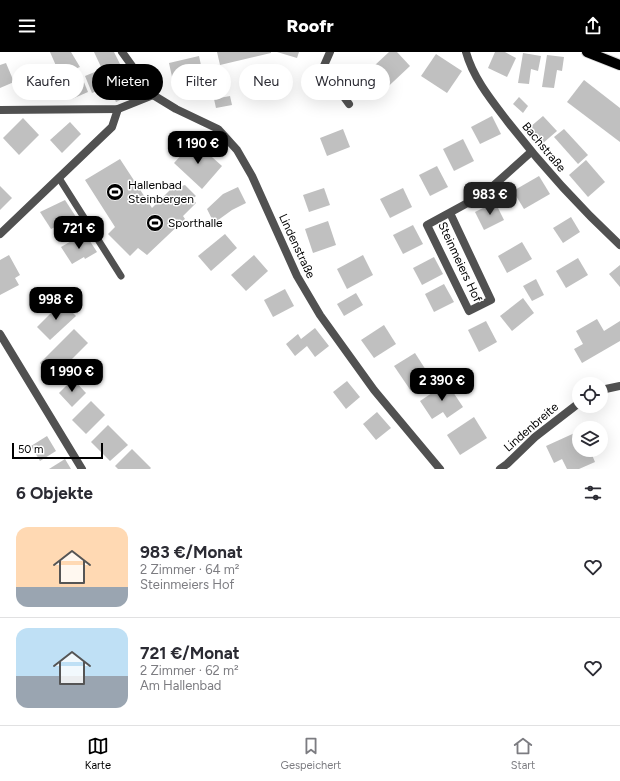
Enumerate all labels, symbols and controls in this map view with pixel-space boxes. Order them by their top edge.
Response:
icon: menu [16,15,38,37]
text: Roofr [286,15,334,37]
icon: share [582,15,604,37]
chip: Kaufen [12,64,84,100]
chip: Mieten [92,64,163,100]
chip: Filter [171,64,231,100]
chip: Neu [239,64,293,100]
chip: Wohnung [301,64,390,100]
street label: Bachstraße [519,119,569,175]
pin: 1 190 € [161,131,235,165]
text: 1 190 € [177,136,219,151]
place label: Hallenbad Steinbergen [128,178,194,206]
sports icon: Hallenbad Steinbergen [105,182,125,202]
pin: 983 € [462,182,518,216]
text: 983 € [473,187,507,202]
street label: Lindenstraße [276,211,318,281]
sports icon: Sporthalle [145,213,165,233]
pin: 721 € [51,216,107,250]
place label: Sporthalle [168,216,223,230]
street label: Steinmeiers Hof [435,220,485,305]
text: 721 € [63,221,95,236]
pin: 998 € [28,287,84,321]
text: 998 € [38,292,74,307]
pin: 1 990 € [35,359,109,393]
text: 1 990 € [50,364,94,379]
pin: 2 390 € [405,368,479,402]
text: 2 390 € [419,373,465,388]
map controls [572,377,608,457]
button: locate [572,377,608,413]
street label: Lindenbreite [501,399,561,454]
button: layers [572,421,608,457]
scale bar [12,441,103,460]
text: 50 m [18,443,43,456]
icon: filters [582,482,604,504]
text: 6 Objekte [16,483,93,503]
text: 983 €/Monat [140,542,243,562]
icon: home [48,543,96,591]
icon: heart [582,556,604,578]
text: 2 Zimmer · 64 m² [140,562,240,577]
text: Steinmeiers Hof [140,577,234,592]
text: 721 €/Monat [140,643,240,663]
icon: home [48,644,96,692]
icon: heart [582,657,604,679]
text: 2 Zimmer · 62 m² [140,663,239,678]
text: Am Hallenbad [140,678,221,693]
tab: Karte [85,735,111,772]
tab: Gespeichert [281,735,341,772]
tab: Start [511,735,535,772]

